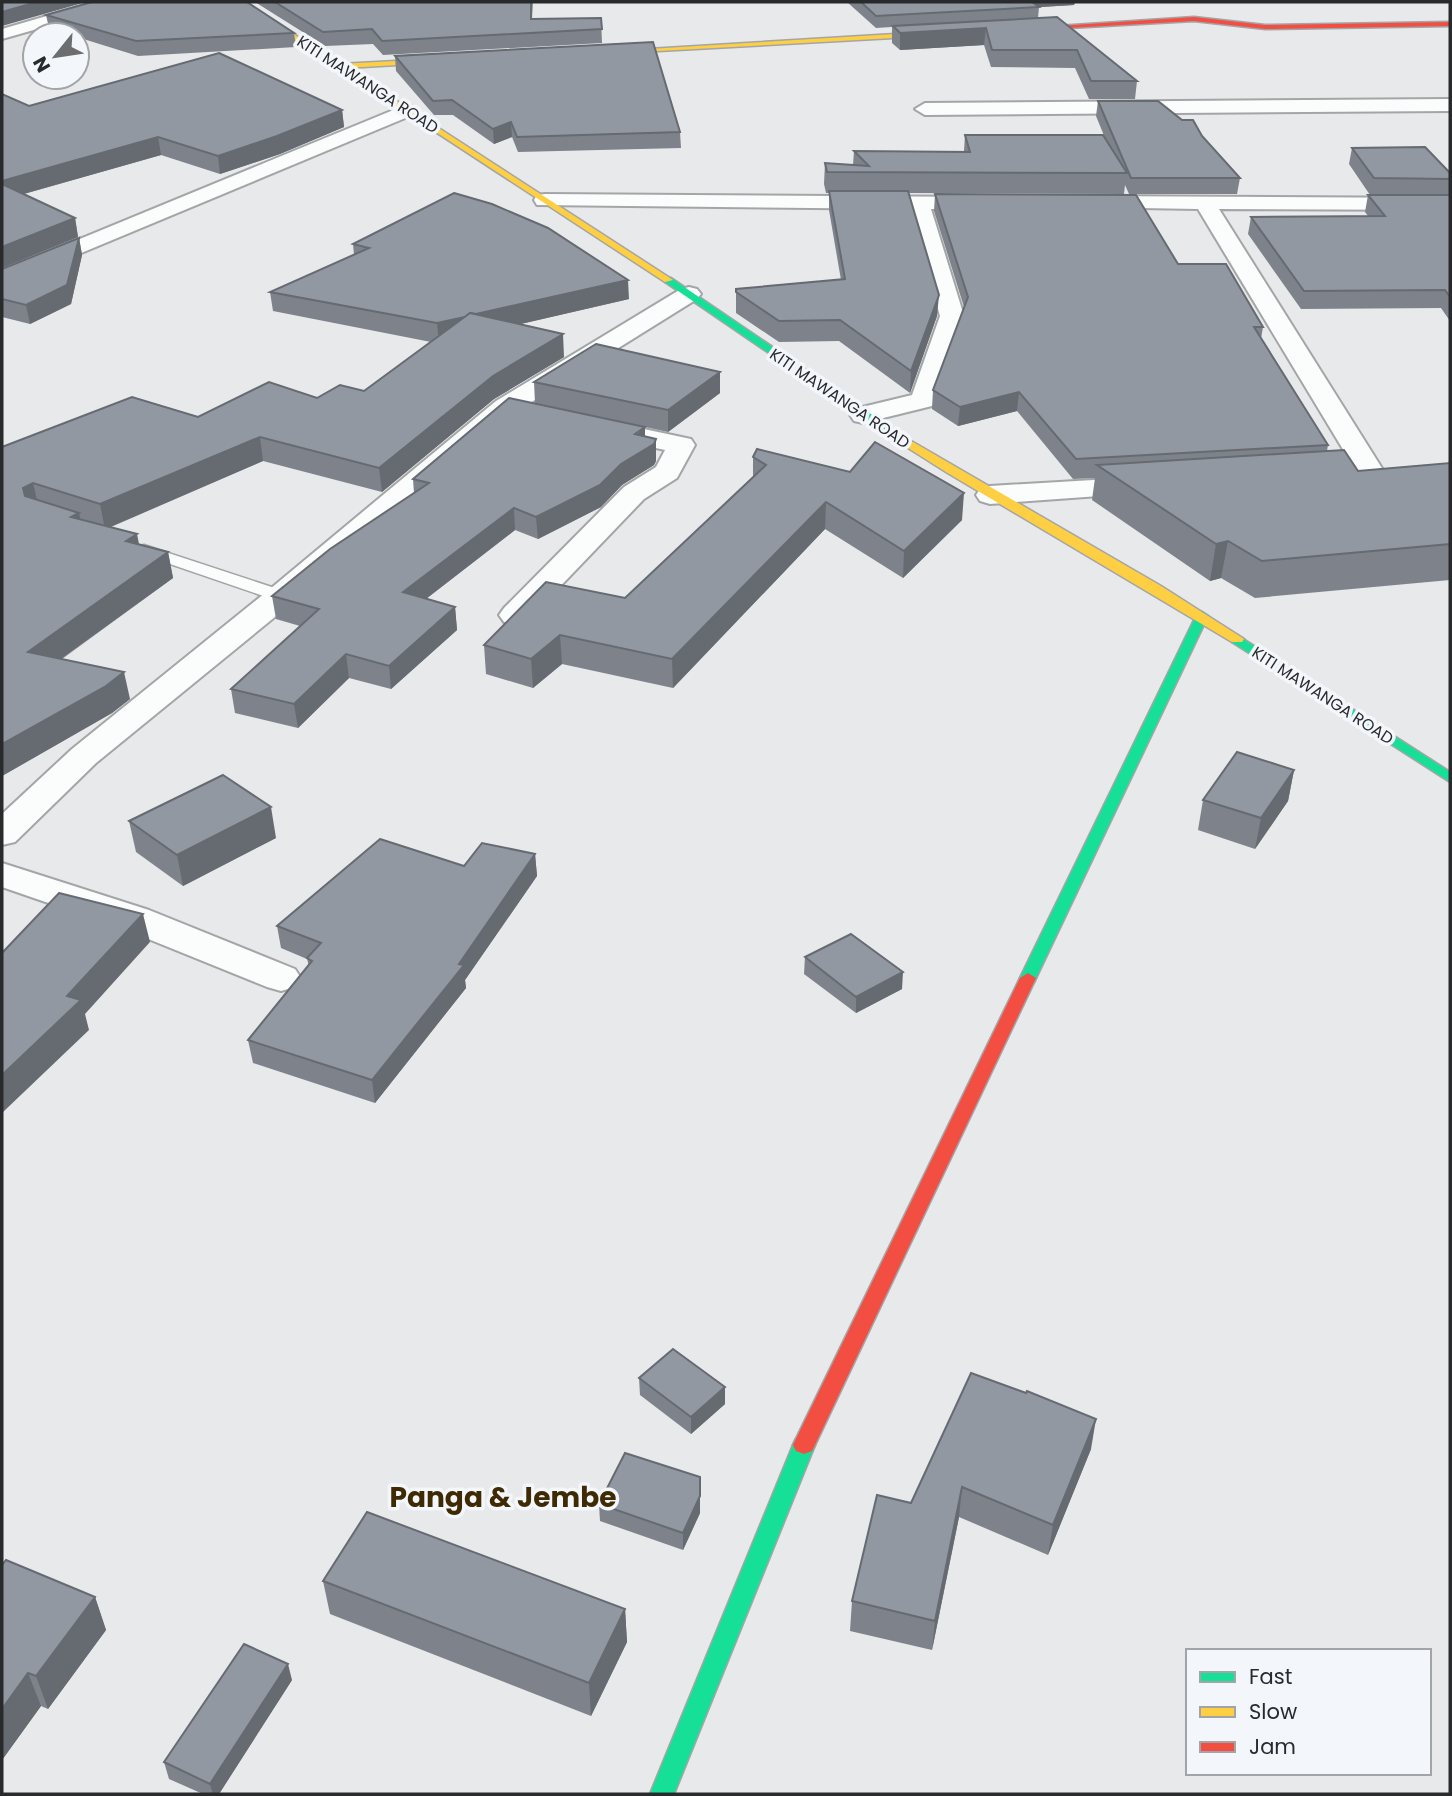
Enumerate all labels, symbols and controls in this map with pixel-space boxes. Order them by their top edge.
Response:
north arrow [21,21,91,91]
street label: KITI MAWANGA ROAD [292,30,443,139]
text: N [26,51,57,77]
street label: KITI MAWANGA ROAD [765,343,914,454]
street label: KITI MAWANGA ROAD [1247,641,1398,750]
district label: Panga & Jembe [390,1478,616,1517]
legend [1186,1649,1431,1775]
text: Fast [1249,1662,1292,1691]
text: Slow [1249,1697,1297,1726]
text: Jam [1249,1732,1296,1761]

